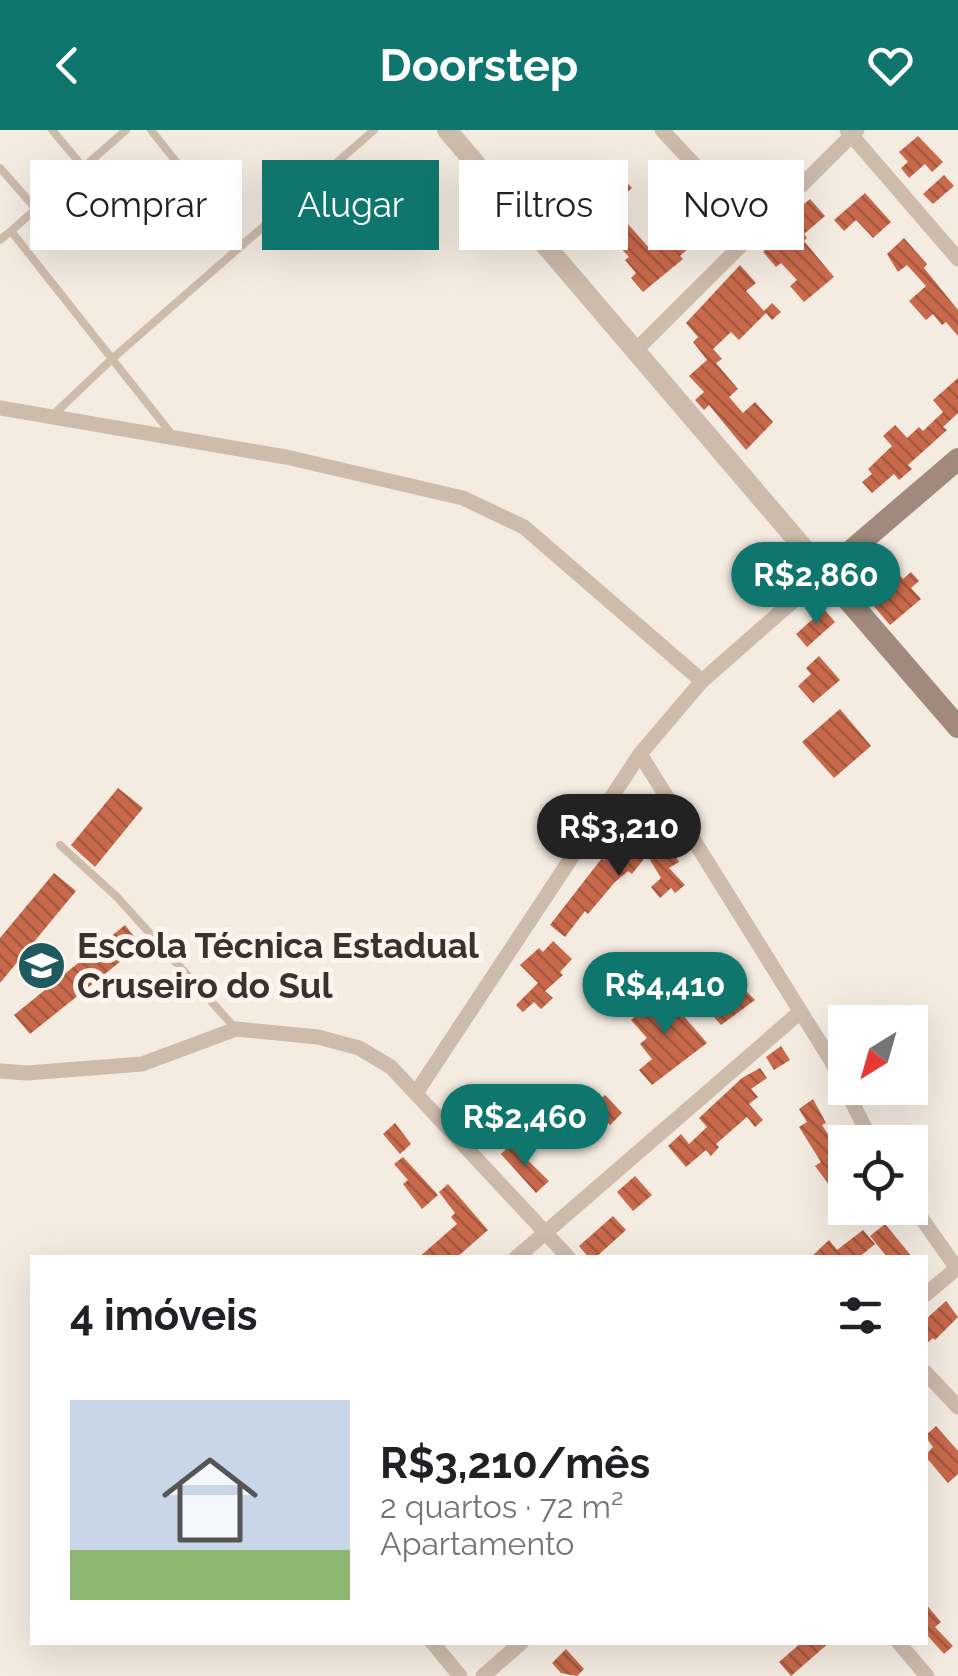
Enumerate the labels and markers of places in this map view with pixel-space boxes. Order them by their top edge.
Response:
pin: R$2,860 [724,542,908,627]
pin: R$3,210 [527,794,711,879]
place label: Escola Técnica Estadual Cruseiro do Sul [77,925,480,1006]
school or university icon: Escola Técnica Estadual Cruseiro do Sul [16,939,68,991]
pin: R$4,410 [573,952,757,1037]
pin: R$2,460 [433,1084,617,1169]

